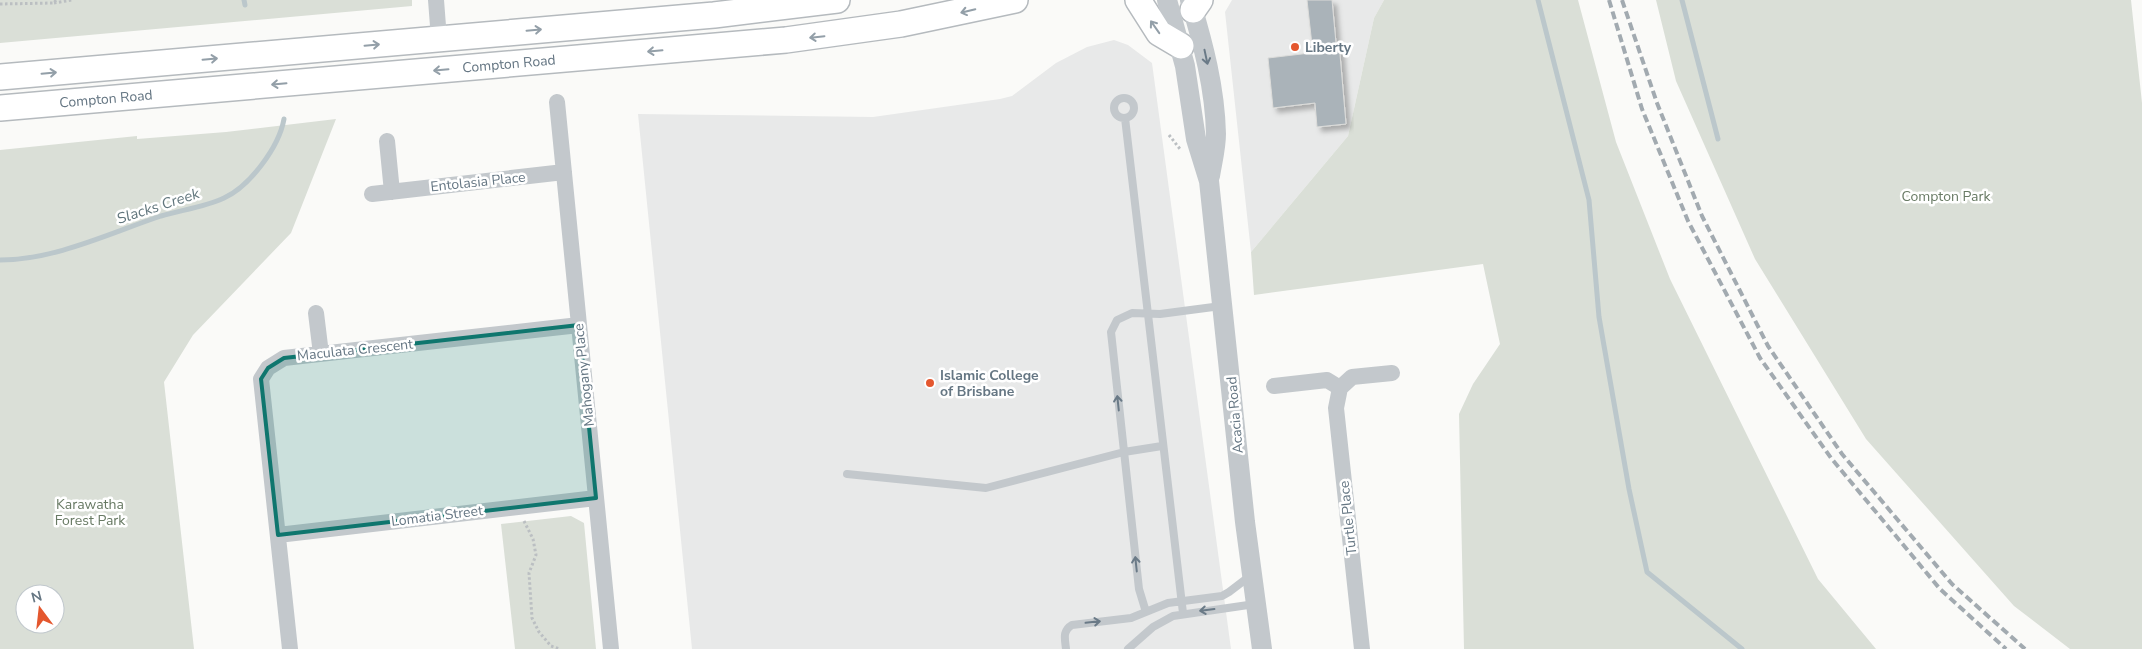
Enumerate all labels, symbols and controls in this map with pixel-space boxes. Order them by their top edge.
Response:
one-way arrow [960,7,976,16]
one-way arrow [1150,20,1161,34]
one-way arrow [526,26,542,35]
one-way arrow [809,32,825,42]
place label: Liberty [1305,38,1352,57]
one-way arrow [364,40,380,49]
marker: Liberty [1289,41,1301,53]
one-way arrow [647,47,663,56]
one-way arrow [1202,49,1212,65]
street label: Compton Road [462,50,556,78]
one-way arrow [202,54,218,64]
one-way arrow [433,65,449,74]
one-way arrow [40,68,56,77]
one-way arrow [271,79,287,88]
street label: Compton Road [59,85,153,113]
street label: Entolasia Place [430,168,526,196]
water label: Slacks Creek [114,183,202,229]
park label: Compton Park [1902,187,1991,206]
street label: Mahogany Place [569,322,599,428]
street label: Maculata Crescent [296,334,414,366]
place label: Islamic College of Brisbane [940,366,1039,401]
street label: Acacia Road [1222,376,1248,454]
marker: Islamic College of Brisbane [924,377,936,389]
one-way arrow [1113,395,1123,411]
street label: Turtle Place [1335,480,1361,556]
park label: Karawatha Forest Park [55,495,126,530]
street label: Lomatia Street [390,501,484,531]
one-way arrow [1131,557,1141,573]
north arrow [15,584,65,634]
text: N [29,586,44,607]
one-way arrow [1199,605,1215,615]
one-way arrow [1085,617,1101,627]

